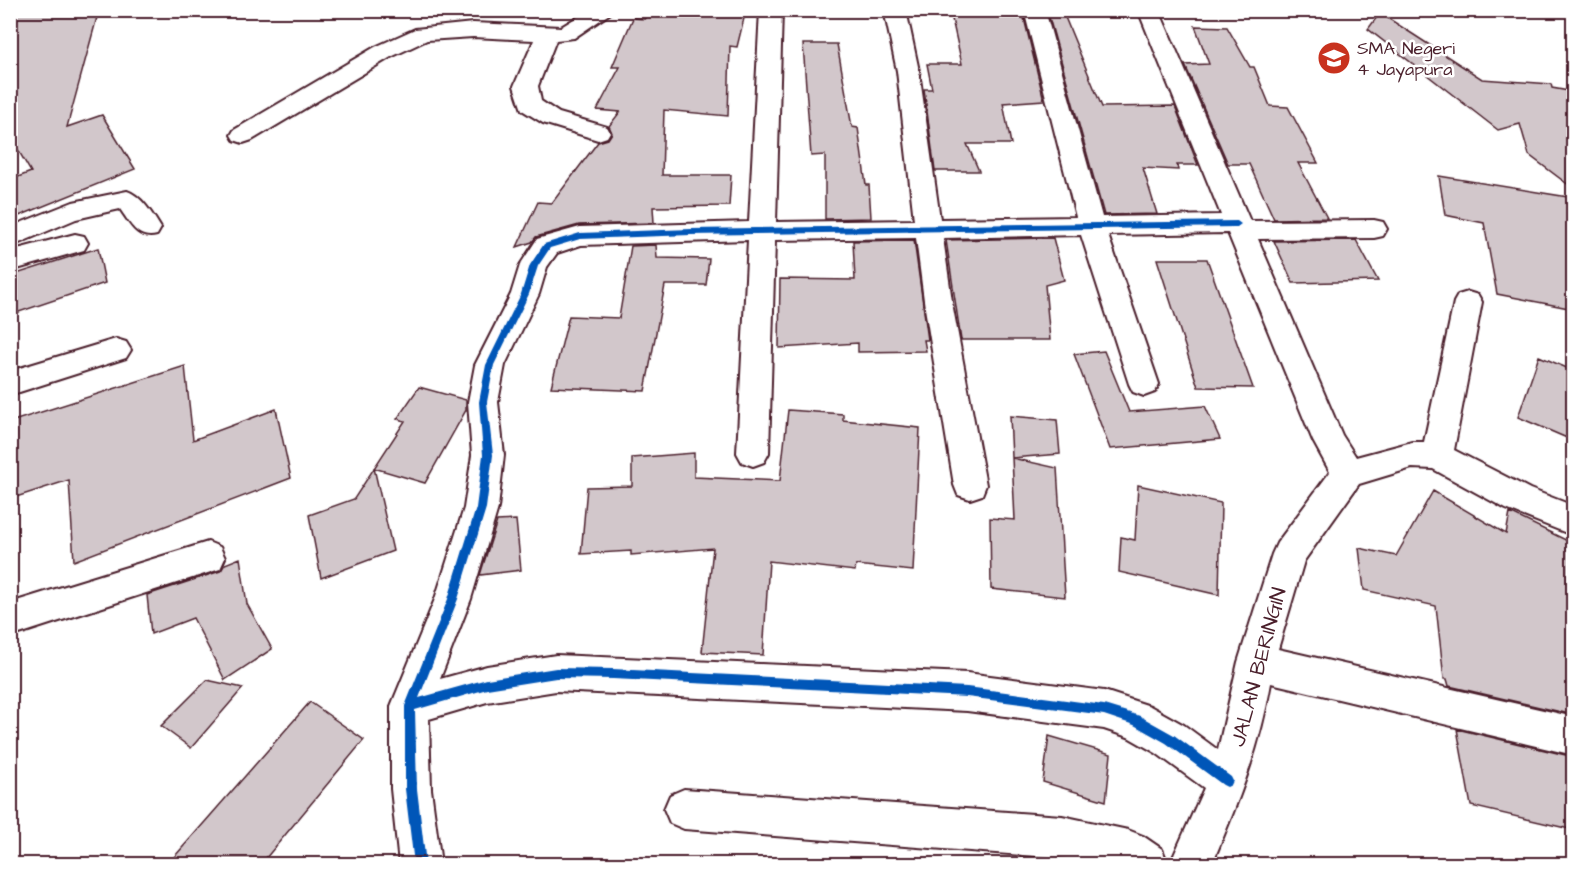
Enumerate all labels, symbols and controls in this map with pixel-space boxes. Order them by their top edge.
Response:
place label: SMA Negeri 4 Jayapura [1357,36,1455,83]
school or university icon: SMA Negeri 4 Jayapura [1316,40,1352,76]
street label: JALAN BERINGIN [1223,584,1294,750]

